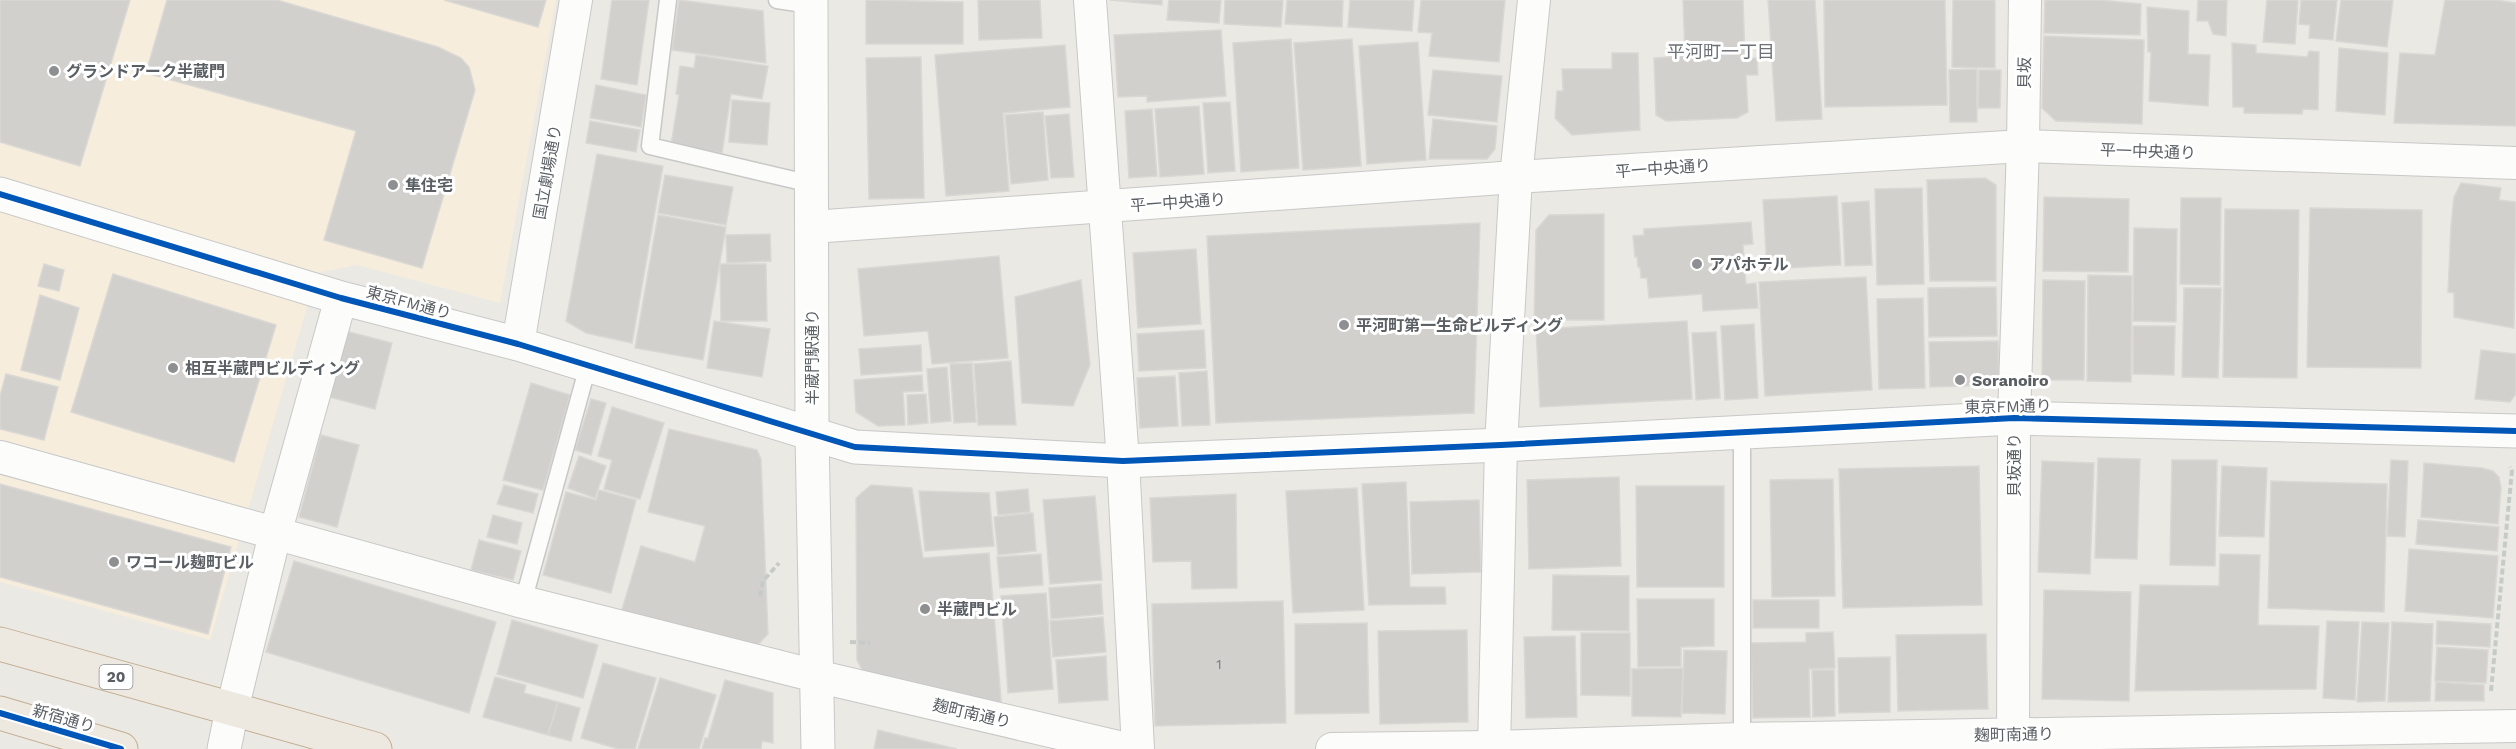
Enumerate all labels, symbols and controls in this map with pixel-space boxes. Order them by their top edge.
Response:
district label: 平河町一丁目 [1667,41,1775,62]
street label: 貝坂 [2015,57,2034,89]
place label: グランドアーク半蔵門 [66,62,225,81]
marker: グランドアーク半蔵門 [47,64,61,78]
street label: 国立劇場通り [530,123,565,221]
street label: 平一中央通り [2100,140,2196,163]
street label: 平一中央通り [1614,156,1712,181]
place label: 隼住宅 [405,176,453,195]
marker: 隼住宅 [386,178,400,192]
street label: 平一中央通り [1129,190,1227,215]
place label: アパホテル [1709,255,1789,274]
marker: アパホテル [1690,257,1704,271]
street label: 東京FM通り [364,282,454,323]
street label: 半蔵門駅通り [803,309,822,405]
place label: 平河町第一生命ビルディング [1356,316,1563,335]
marker: 平河町第一生命ビルディング [1337,318,1351,332]
place label: 相互半蔵門ビルディング [185,359,360,378]
marker: 相互半蔵門ビルディング [166,361,180,375]
place label: Soranoiro [1972,371,2049,390]
marker: Soranoiro [1953,373,1967,387]
street label: 東京FM通り [1964,396,2052,417]
street label: 貝坂通り [2005,433,2024,497]
place label: ワコール麹町ビル [126,553,254,572]
marker: ワコール麹町ビル [107,555,121,569]
place label: 半蔵門ビル [937,600,1017,619]
marker: 半蔵門ビル [918,602,932,616]
house number: 1 [1216,656,1222,672]
road number: 20 [100,665,132,689]
street label: 麹町南通り [931,695,1013,732]
street label: 新宿通り [30,701,97,736]
street label: 麹町南通り [1974,724,2054,745]

